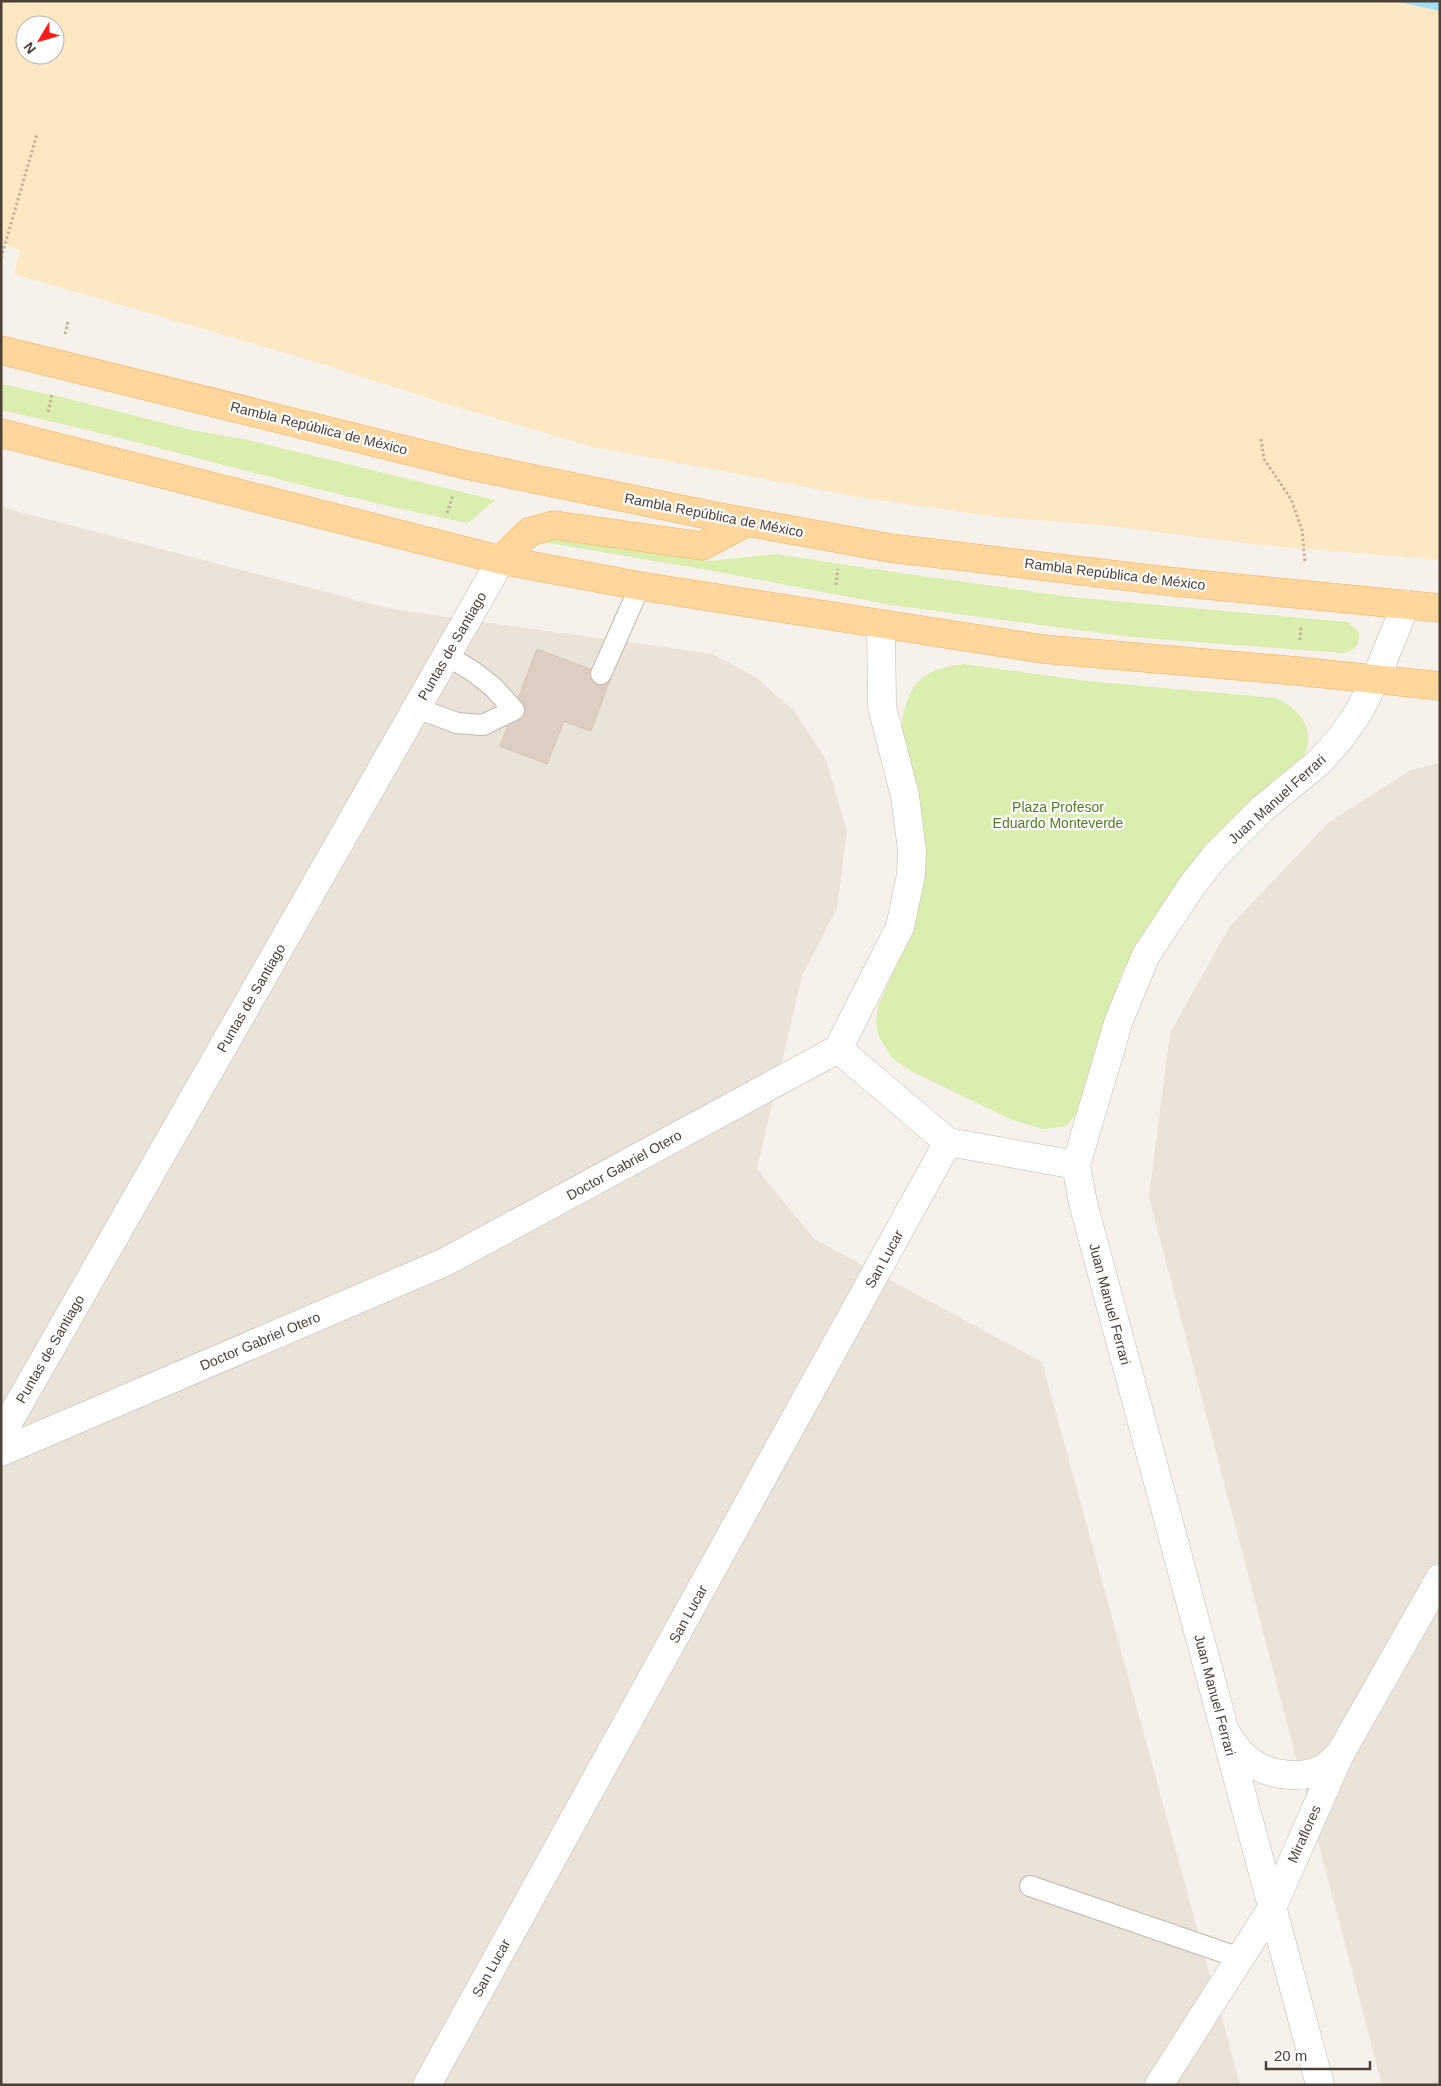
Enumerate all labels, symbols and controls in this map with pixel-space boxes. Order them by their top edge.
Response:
north arrow [15,15,65,65]
text: N [20,39,39,57]
street label: Rambla República de México [229,398,409,458]
street label: Rambla República de México [623,490,805,540]
street label: Rambla República de México [1024,555,1207,593]
street label: Puntas de Santiago [415,589,490,703]
street label: Juan Manuel Ferrari [1225,751,1329,847]
park label: Plaza Profesor Eduardo Monteverde [993,799,1124,831]
street label: Puntas de Santiago [214,941,289,1055]
street label: Doctor Gabriel Otero [564,1127,685,1203]
street label: San Lucar [862,1227,907,1291]
street label: Juan Manuel Ferrari [1086,1241,1134,1367]
street label: Puntas de Santiago [13,1292,88,1406]
street label: Doctor Gabriel Otero [197,1308,323,1374]
street label: San Lucar [666,1582,711,1646]
street label: Juan Manuel Ferrari [1191,1632,1239,1758]
street label: Miraflores [1284,1803,1324,1865]
street label: San Lucar [469,1936,514,2000]
scale bar [1266,2038,1370,2070]
text: 20 m [1274,2047,1307,2064]

